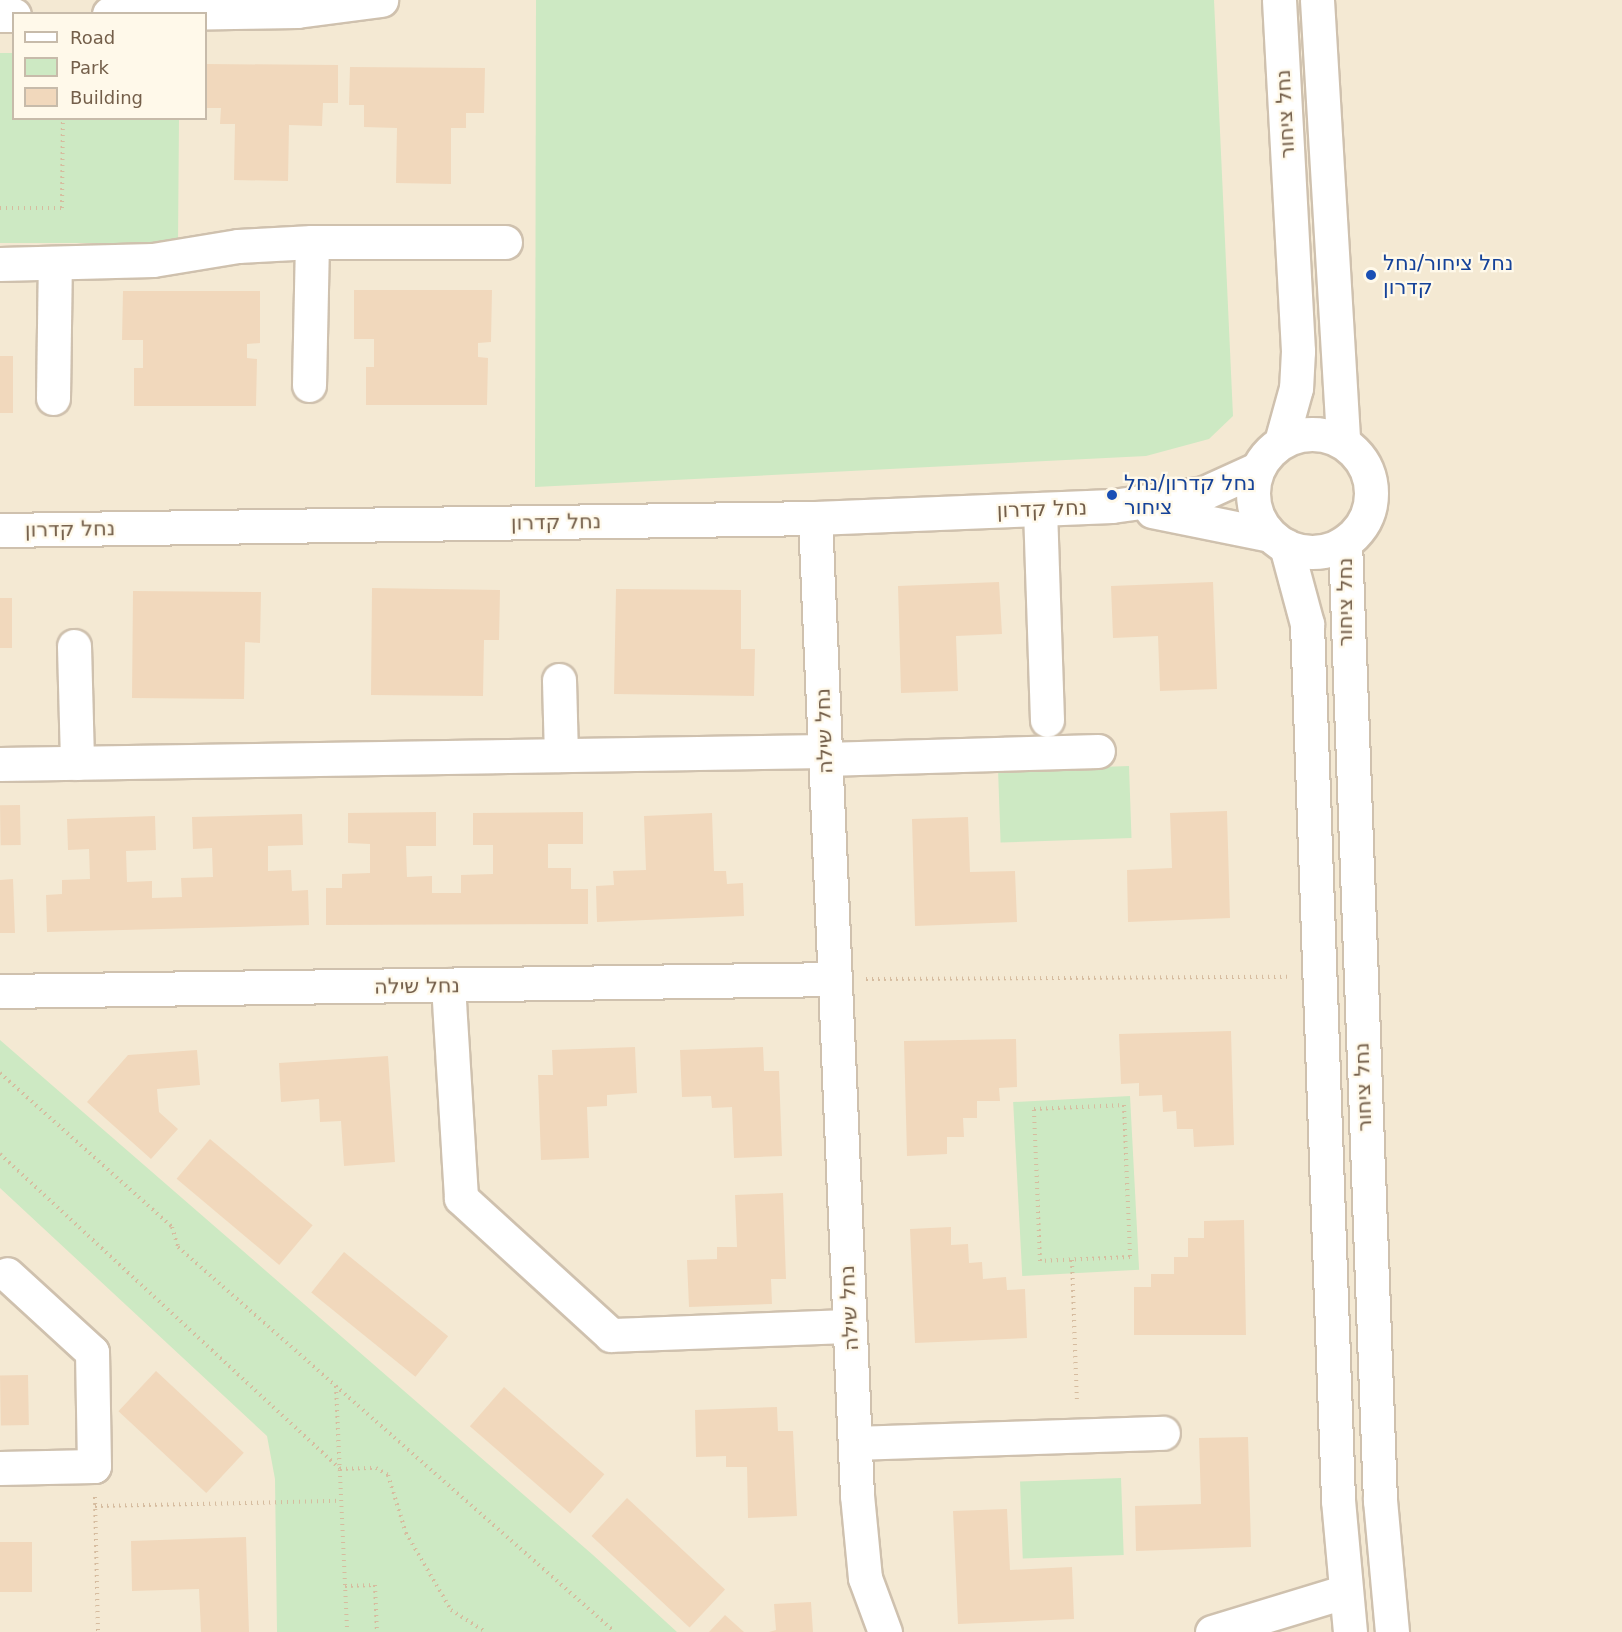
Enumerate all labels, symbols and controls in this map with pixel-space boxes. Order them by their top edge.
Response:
legend [12,12,207,120]
text: Road [70,27,115,48]
text: Park [70,57,109,78]
street label: נחל ציחור [1270,69,1300,159]
text: Building [70,87,143,108]
place label: נחל ציחור/נחל קדרון [1383,250,1513,300]
marker: נחל ציחור/נחל קדרון [1364,268,1378,282]
place label: נחל קדרון/נחל ציחור [1124,470,1256,520]
marker: נחל קדרון/נחל ציחור [1105,488,1119,502]
street label: נחל קדרון [996,495,1088,523]
street label: נחל קדרון [511,509,601,535]
street label: נחל קדרון [25,516,115,542]
street label: נחל ציחור [1332,557,1358,647]
street label: נחל שילה [810,688,838,774]
street label: נחל שילה [374,973,460,999]
street label: נחל ציחור [1349,1042,1377,1132]
street label: נחל שילה [834,1264,864,1352]

